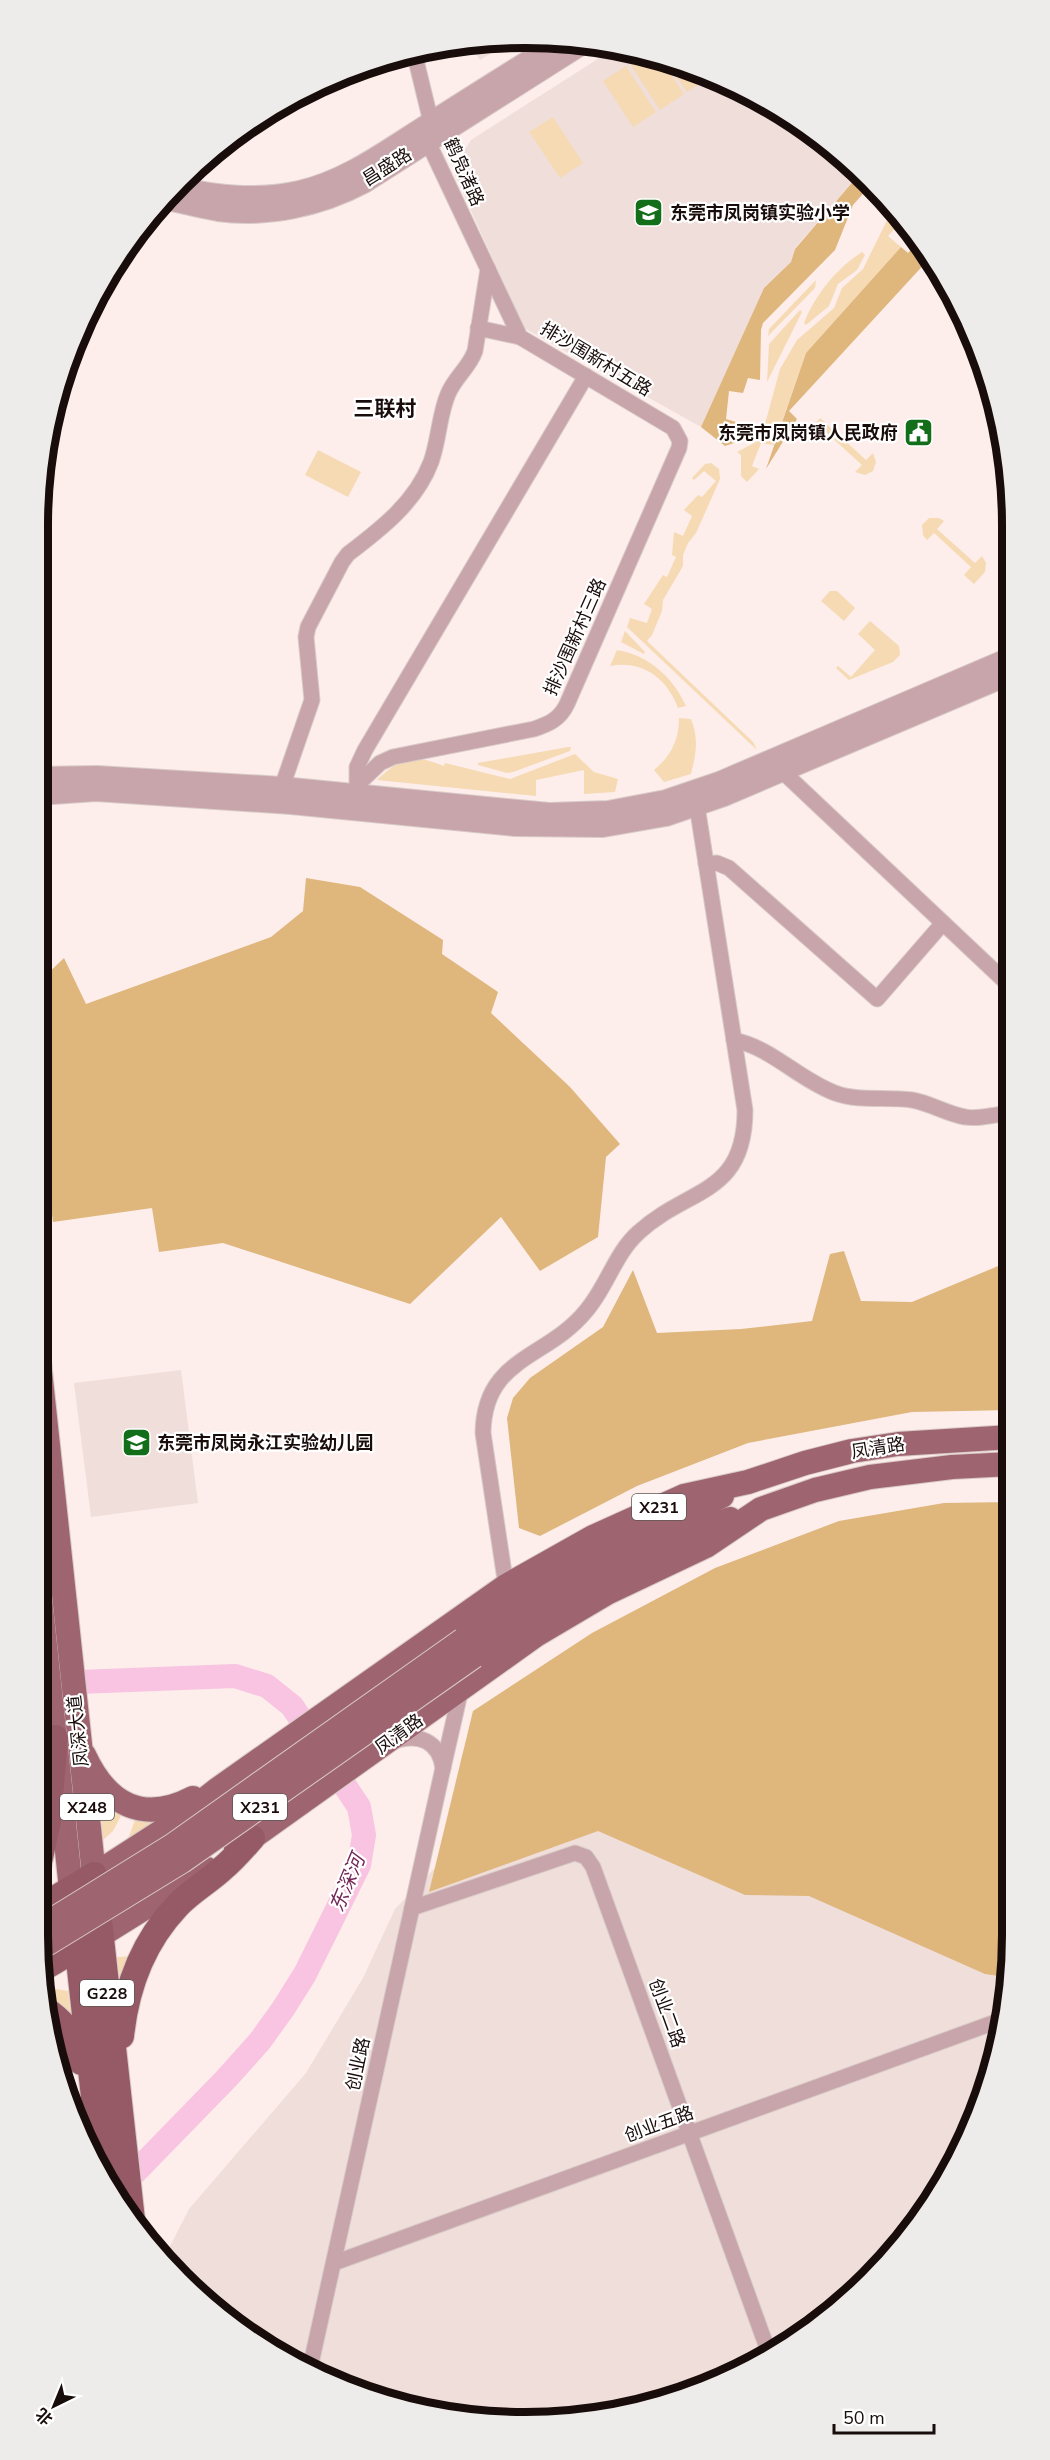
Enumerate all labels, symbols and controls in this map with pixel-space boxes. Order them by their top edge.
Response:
street label: 鹤凫渚路 [438,134,490,210]
street label: 昌盛路 [358,143,416,191]
school or university icon: 东莞市凤岗镇实验小学 [633,197,665,229]
place label: 东莞市凤岗镇实验小学 [670,201,850,225]
street label: 排沙围新村五路 [536,316,656,402]
district label: 三联村 [354,395,417,423]
public building icon: 东莞市凤岗镇人民政府 [903,417,935,449]
place label: 东莞市凤岗镇人民政府 [718,421,898,445]
street label: 排沙围新村三路 [538,575,612,699]
school or university icon: 东莞市凤岗永江实验幼儿园 [120,1427,152,1459]
place label: 东莞市凤岗永江实验幼儿园 [157,1431,373,1455]
street label: 凤清路 [849,1432,907,1464]
road number: X231 [632,1494,686,1520]
street label: 凤深大道 [62,1694,94,1768]
street label: 凤清路 [370,1708,428,1760]
road number: X248 [60,1794,114,1820]
road number: X231 [233,1794,287,1820]
water label: 东深河 [323,1847,373,1916]
street label: 创业二路 [643,1975,691,2051]
road number: G228 [80,1980,134,2006]
street label: 创业路 [341,2035,375,2093]
street label: 创业五路 [621,2100,697,2148]
north arrow [24,2376,84,2436]
scale bar [834,2397,934,2435]
text: 北 [31,2403,58,2430]
text: 50 m [843,2406,885,2430]

